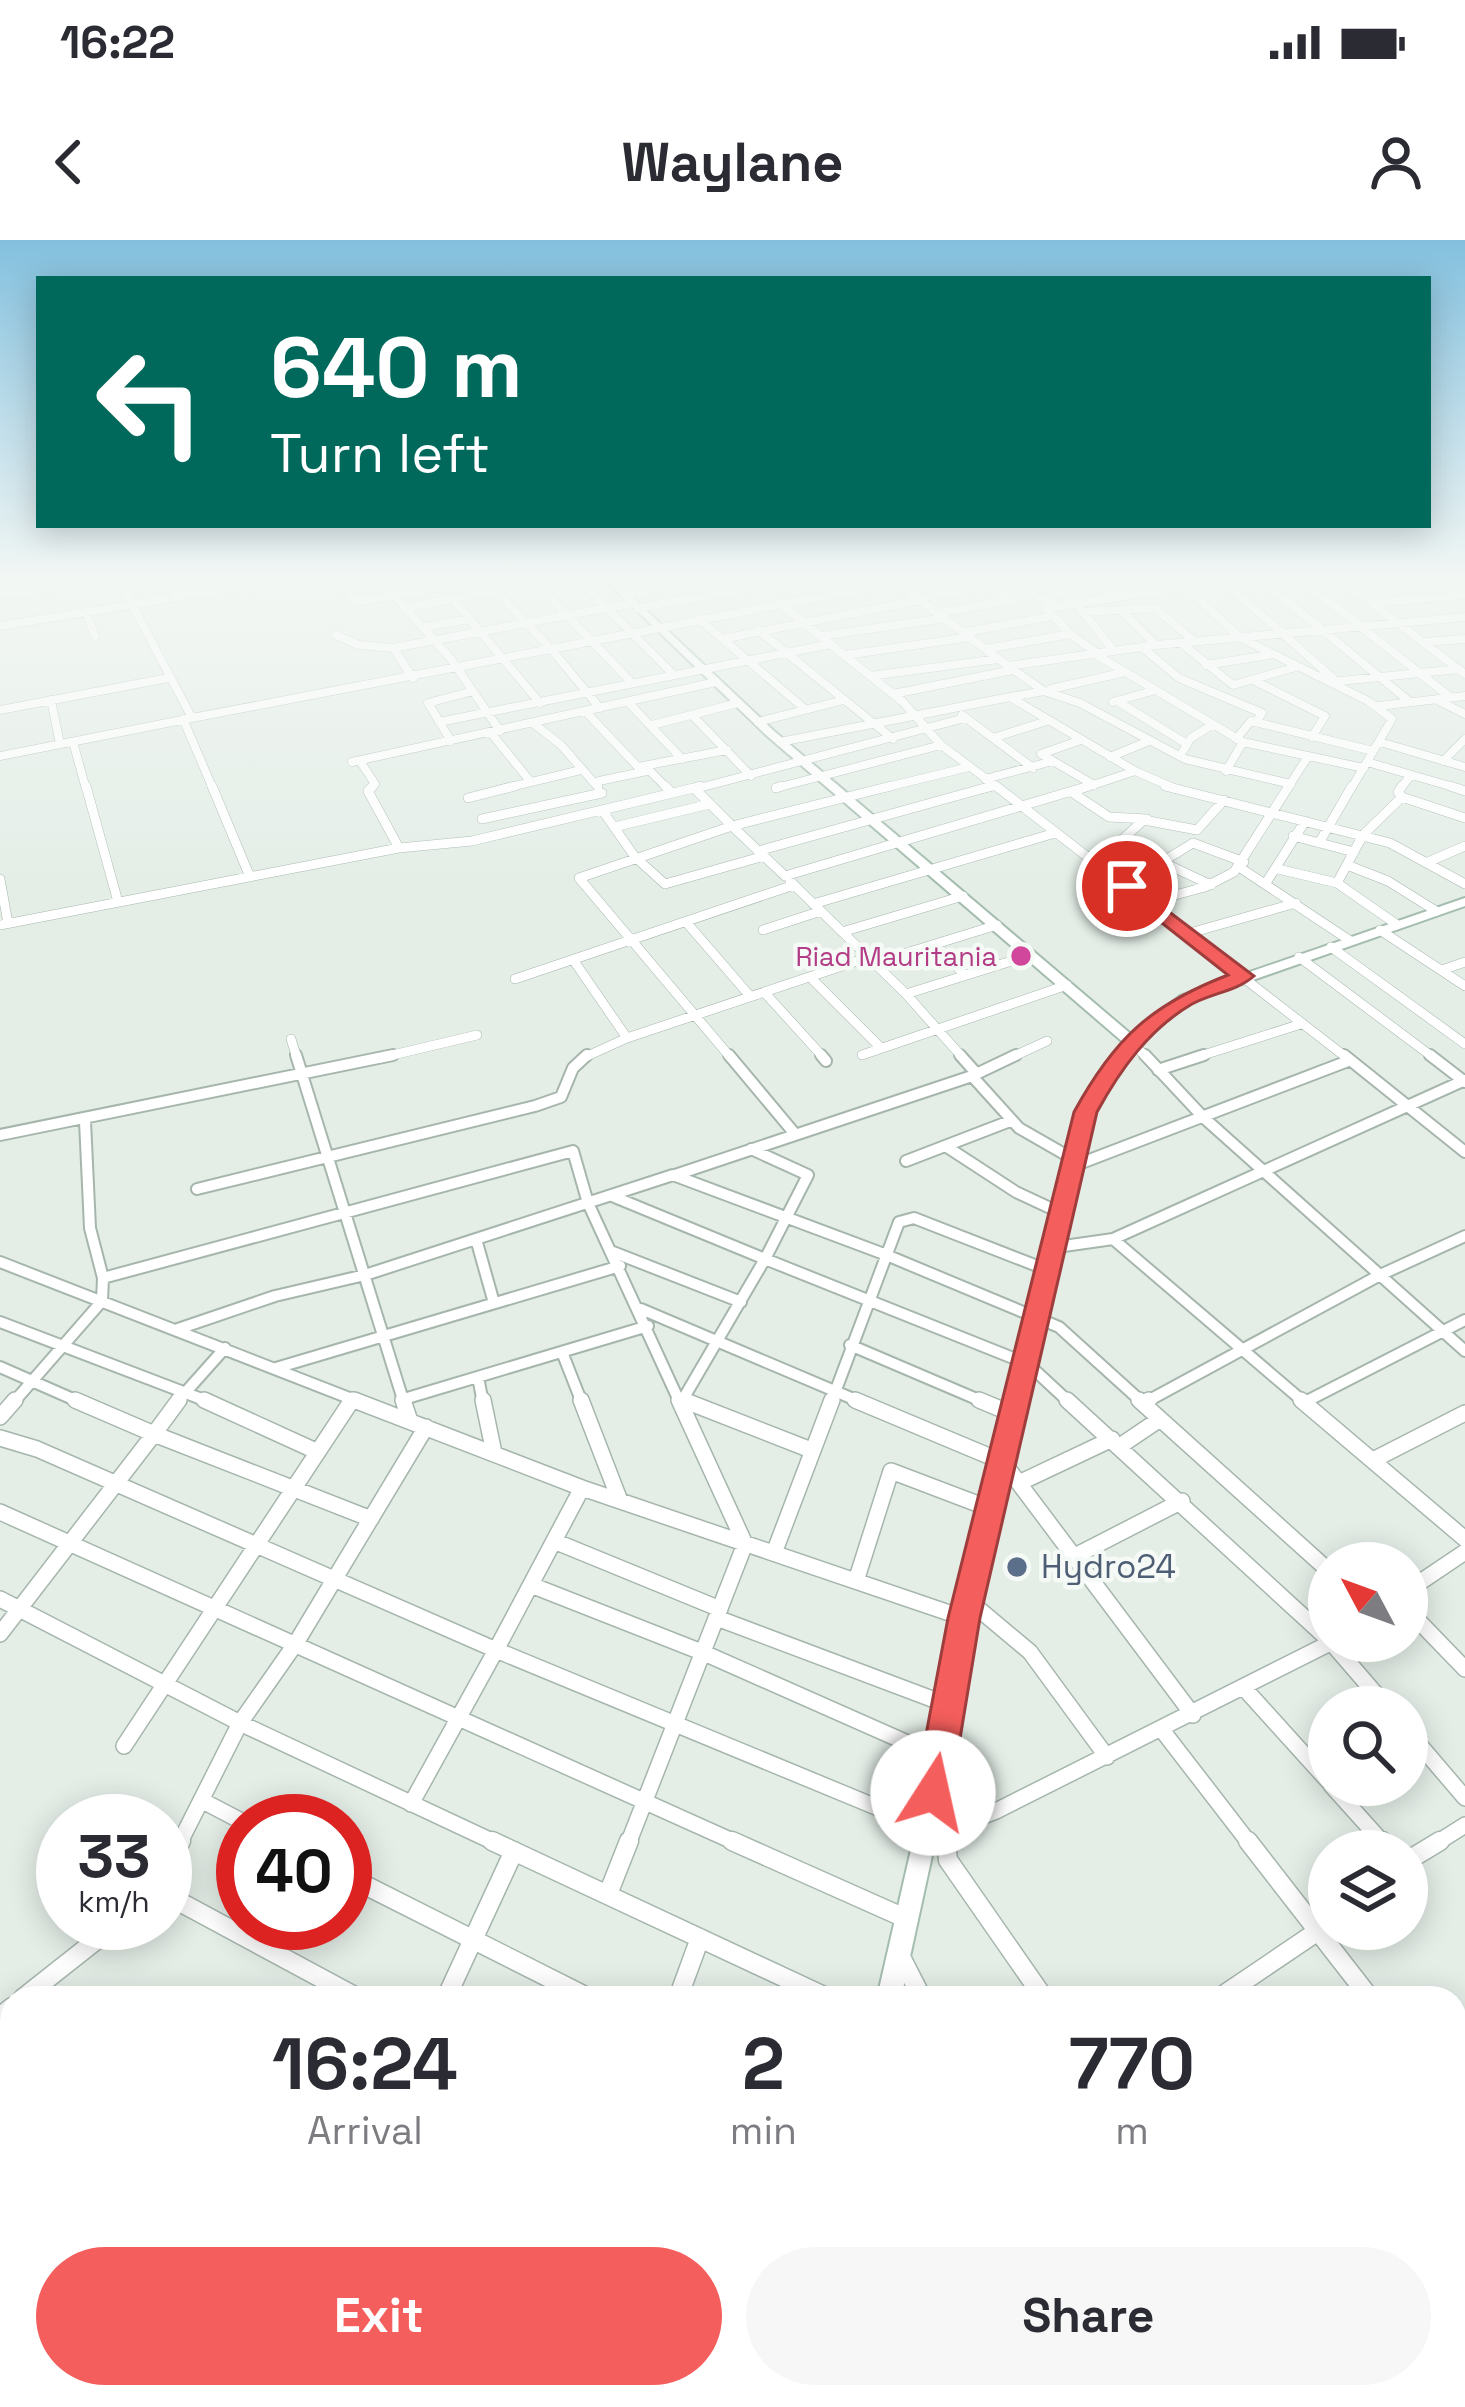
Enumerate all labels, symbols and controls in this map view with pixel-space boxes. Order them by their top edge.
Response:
text: 16:22 [60,14,175,71]
text: Waylane [622,128,843,197]
icon: back [36,129,102,195]
icon: person [1363,129,1429,195]
text: 640 m [270,314,523,422]
icon: left [72,324,228,480]
text: Turn left [270,419,490,488]
pin [1076,835,1178,937]
icon: arrive [1094,853,1160,919]
place label: Riad Mauritania [795,939,997,974]
marker: Riad Mauritania [1008,943,1034,969]
north arrow [1308,1542,1428,1662]
map controls [1308,1542,1428,1950]
place label: Hydro24 [1041,1546,1176,1588]
marker: Hydro24 [1004,1554,1030,1580]
button: search [1308,1686,1428,1806]
position arrow [870,1730,996,1856]
speed limit sign: 40 [216,1794,372,1950]
text: 33 [78,1818,150,1895]
button: layers [1308,1830,1428,1950]
text: km/h [78,1882,150,1921]
text: 16:24 [272,2018,458,2110]
text: 2 [742,2018,785,2110]
text: 770 [1069,2018,1195,2110]
text: Arrival [307,2106,423,2155]
text: min [730,2106,797,2155]
text: m [1115,2106,1149,2155]
button: Exit [36,2247,722,2385]
button: Share [746,2247,1431,2385]

